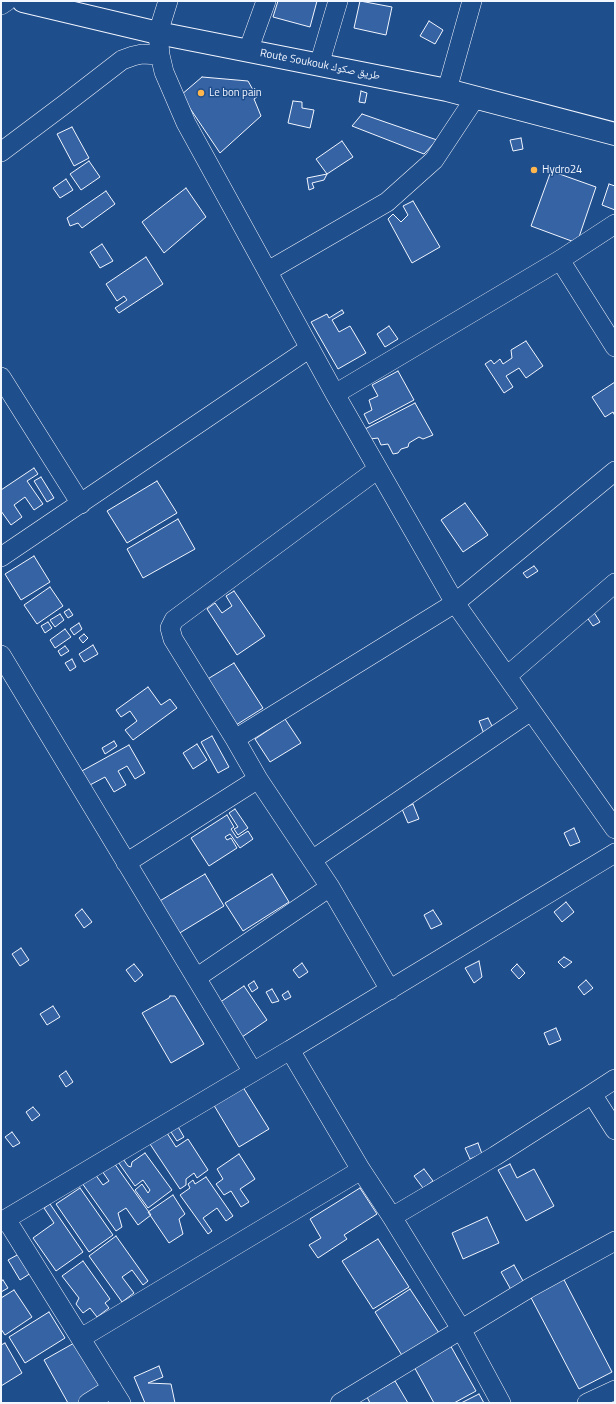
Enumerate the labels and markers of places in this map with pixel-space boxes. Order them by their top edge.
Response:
place label: Le bon pain [209,86,262,100]
marker: Le bon pain [196,88,206,98]
place label: Hydro24 [542,163,582,177]
marker: Hydro24 [529,165,539,175]

